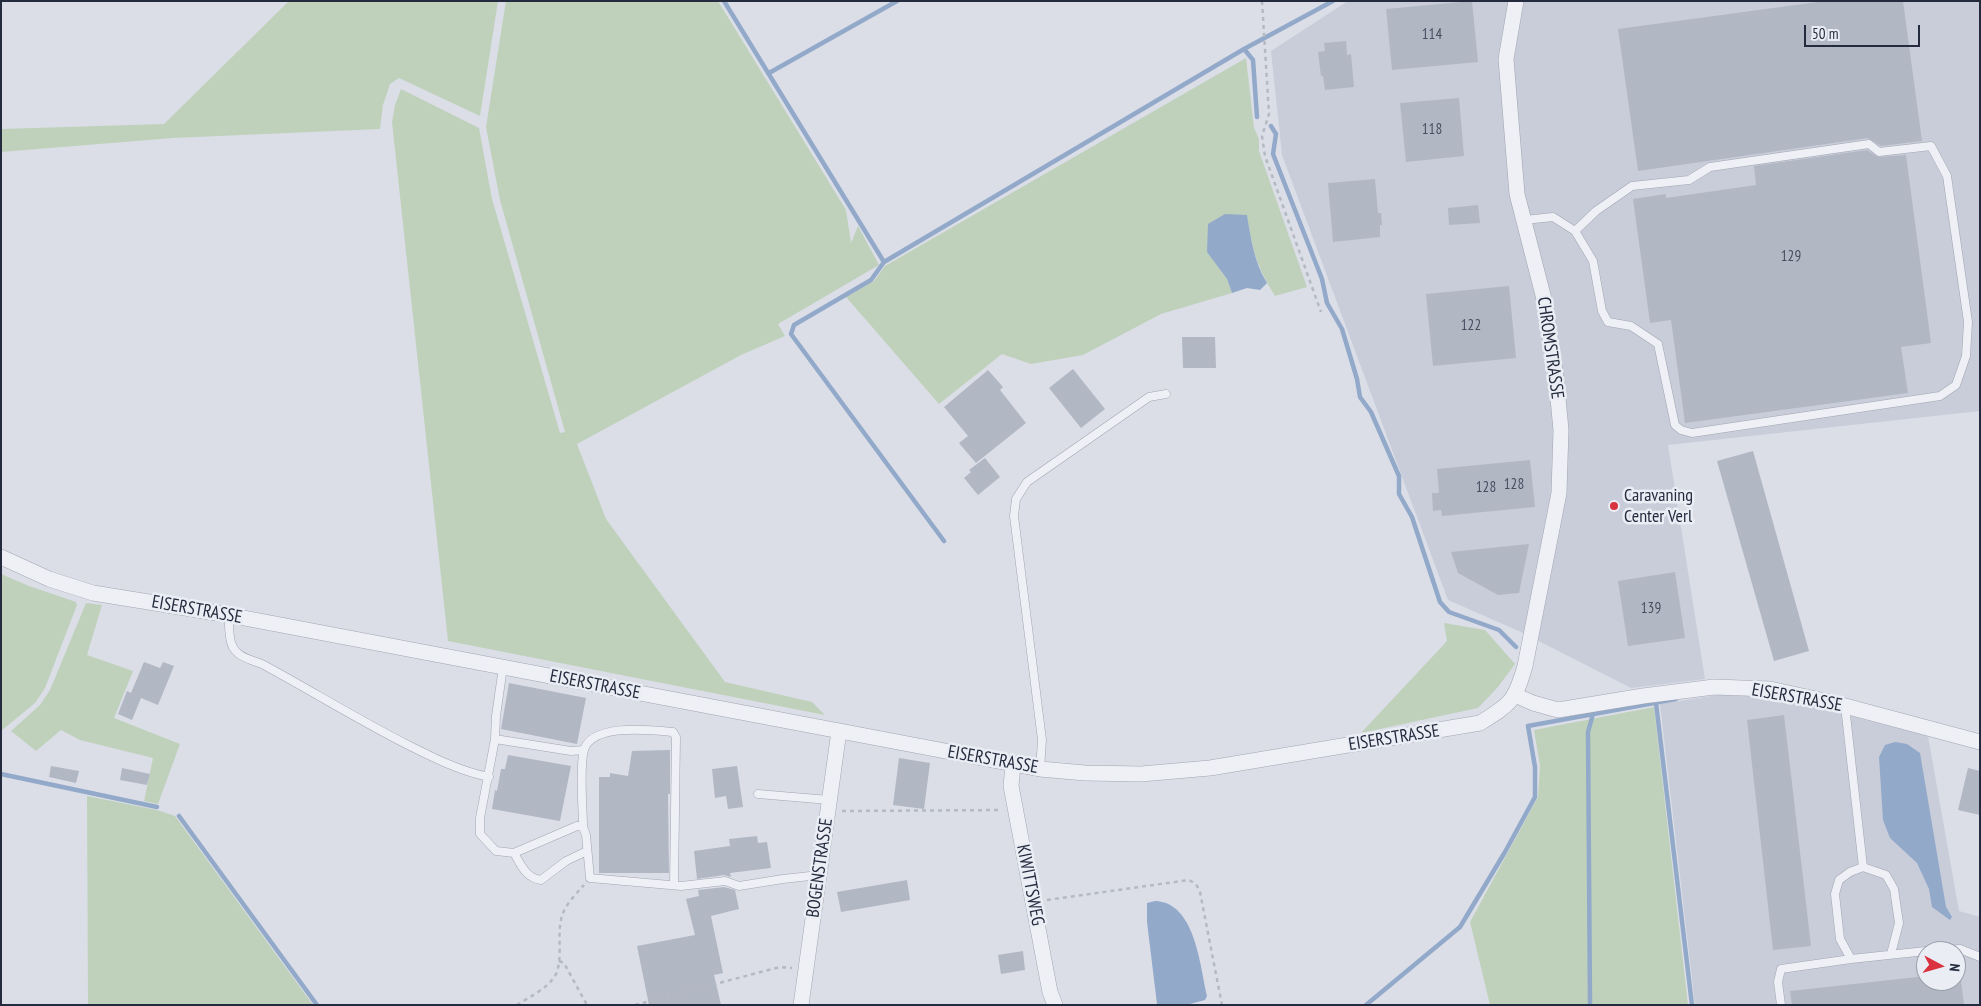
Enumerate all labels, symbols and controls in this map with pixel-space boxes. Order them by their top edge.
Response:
scale bar [1806,15,1922,47]
text: 50 m [1812,24,1838,43]
house number: 114 [1422,26,1442,44]
house number: 118 [1422,121,1442,139]
house number: 129 [1781,248,1801,266]
street label: CHROMSTRASSE [1532,296,1568,400]
house number: 122 [1461,317,1481,335]
house number: 128 [1504,476,1524,494]
house number: 128 [1476,479,1496,497]
place label: Caravaning Center Verl [1624,485,1693,528]
marker: Caravaning Center Verl [1608,500,1620,512]
street label: EISERSTRASSE [150,591,244,629]
house number: 139 [1641,600,1661,618]
street label: EISERSTRASSE [548,666,642,704]
street label: EISERSTRASSE [1750,679,1844,717]
street label: EISERSTRASSE [1347,720,1441,756]
street label: EISERSTRASSE [946,741,1040,779]
street label: BOGENSTRASSE [802,817,838,919]
street label: KIWITTSWEG [1012,843,1048,927]
north arrow [1916,941,1966,991]
text: N [1946,963,1964,972]

